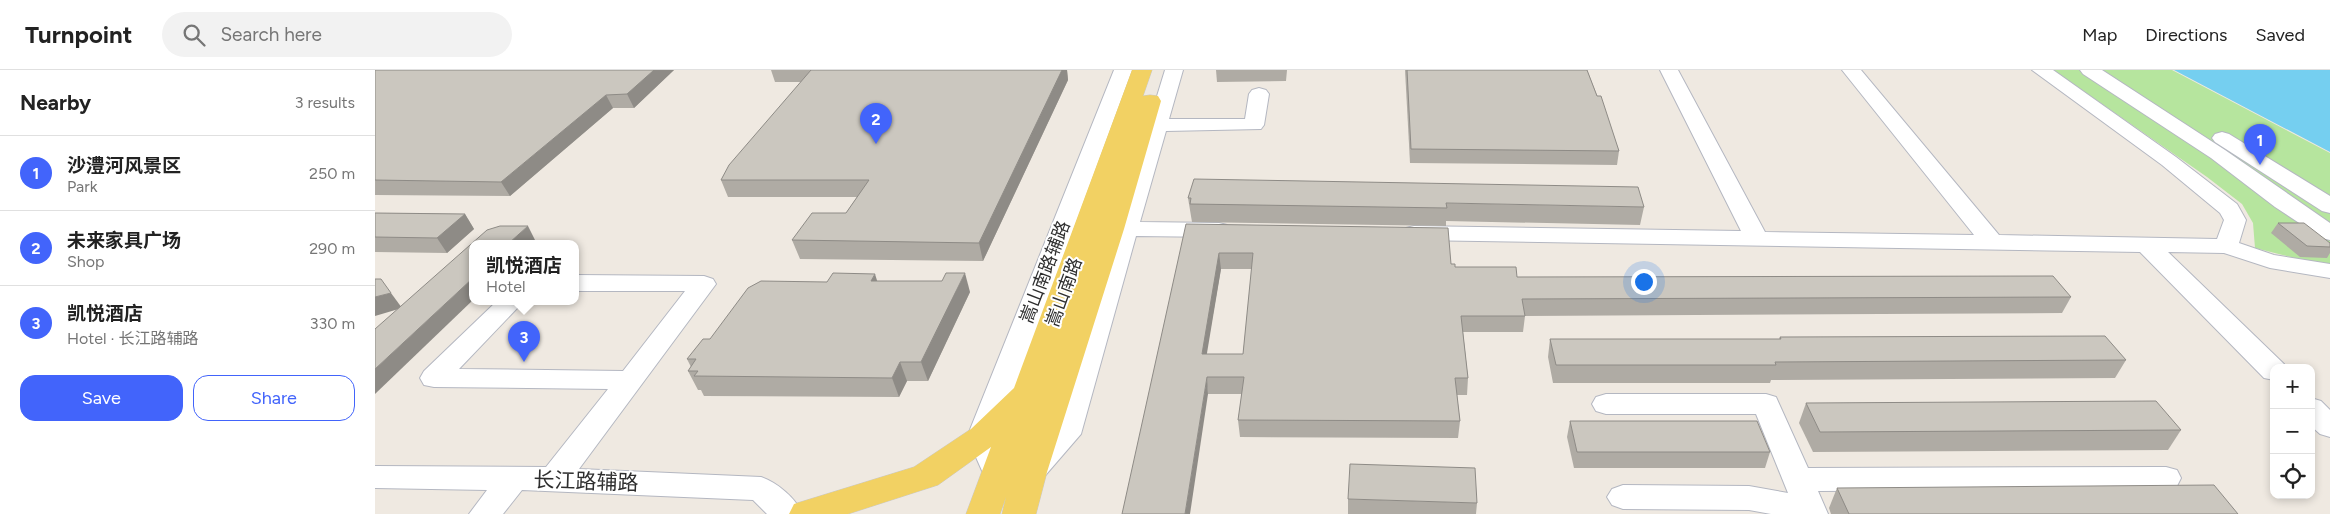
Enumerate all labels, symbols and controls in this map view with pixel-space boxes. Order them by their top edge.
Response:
search box [162,12,512,57]
text: Turnpoint [25,20,132,49]
icon: search [180,21,208,49]
text: Search here [220,23,322,46]
text: Map [2082,24,2117,46]
text: Directions [2145,24,2227,46]
text: Saved [2255,24,2305,46]
text: Nearby [20,90,91,115]
text: 3 results [295,93,355,112]
pin: 2 [860,103,892,144]
pin: 1 [2244,124,2276,165]
text: 沙澧河风景区 [67,154,181,177]
text: 1 [33,164,39,183]
text: 250 m [309,164,355,183]
text: Park [67,177,97,196]
street label: 嵩山南路辅路 [1016,218,1074,326]
text: 未来家具广场 [67,229,181,252]
text: 2 [31,239,41,258]
text: 290 m [309,239,355,258]
popup [469,240,579,305]
text: Shop [67,252,105,271]
text: 凯悦酒店 [486,254,562,277]
street label: 嵩山南路 [1042,254,1086,330]
your location [1631,269,1657,295]
text: Hotel [486,277,526,296]
text: 凯悦酒店 [67,302,143,325]
text: 3 [32,314,40,333]
text: 330 m [310,314,355,333]
pin: 3 [508,321,540,362]
text: Hotel · 长江路辅路 [67,329,199,348]
map controls [2270,364,2315,499]
button: + [2270,364,2315,409]
button: Save [20,375,183,421]
button: Share [193,375,355,421]
button: − [2270,409,2315,454]
button: locate [2270,454,2315,499]
street label: 长江路辅路 [533,467,639,495]

